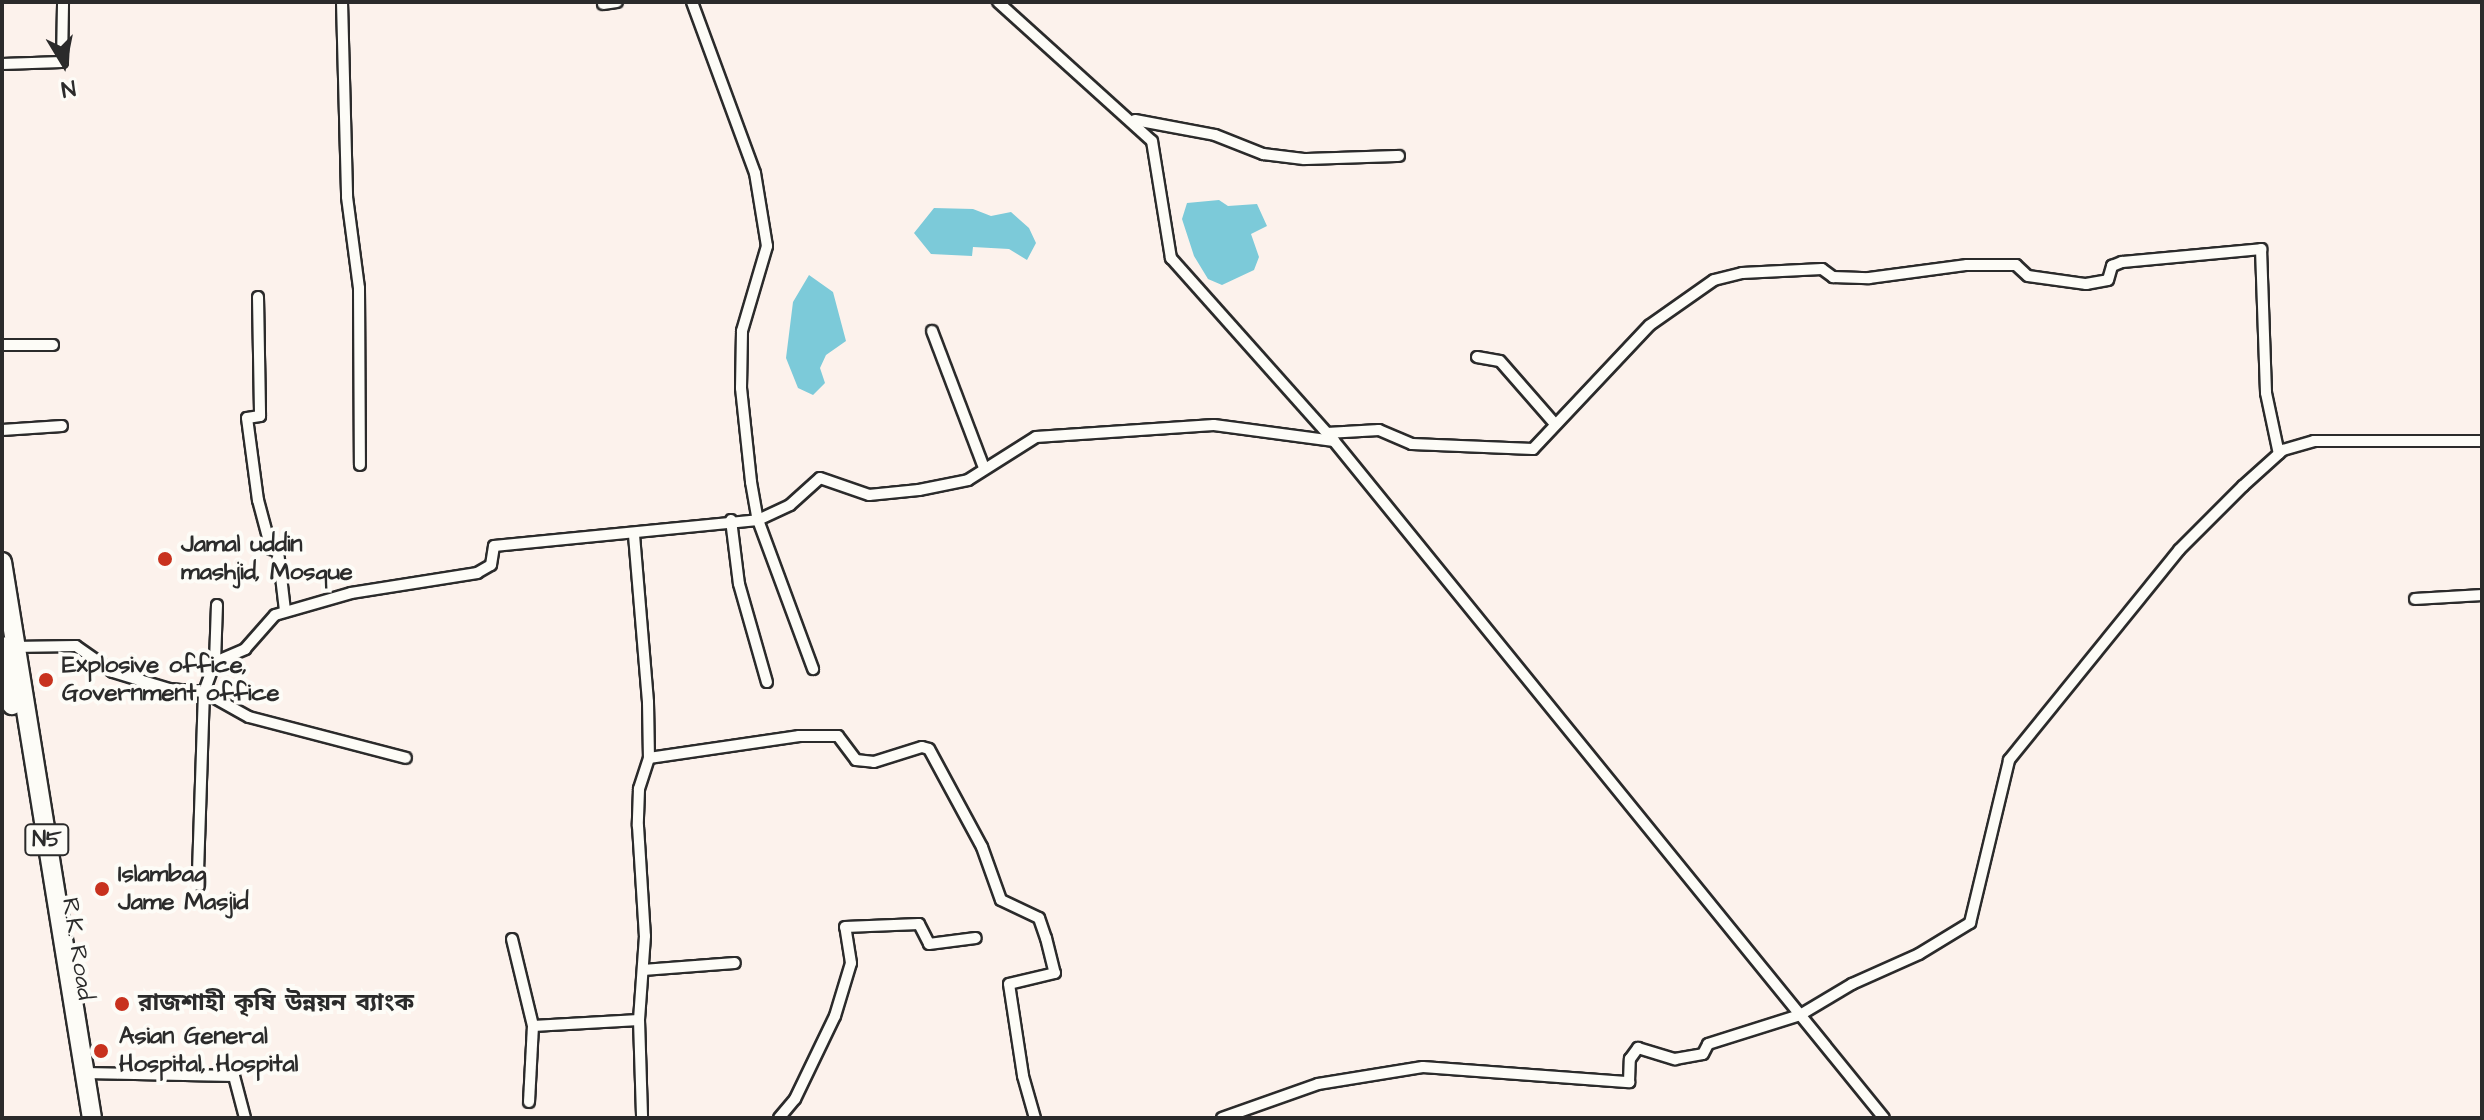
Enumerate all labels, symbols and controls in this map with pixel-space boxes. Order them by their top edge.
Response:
north arrow [24,24,104,104]
text: N [59,72,78,105]
place label: Jamal uddin mashjid, Mosque [181,531,353,587]
marker: Jamal uddin mashjid, Mosque [156,550,174,568]
place label: Explosive office, Government office [62,652,280,708]
marker: Explosive office, Government office [37,671,55,689]
road number: N5 [23,822,71,858]
place label: Islambag Jame Masjid [118,861,248,917]
marker: Islambag Jame Masjid [93,880,111,898]
street label: R.K. Road [55,896,99,1002]
place label: রাজশাহী কৃষি উন্নয়ন ব্যাংক [138,990,414,1018]
marker: রাজশাহী কৃষি উন্নয়ন ব্যাংক [113,995,131,1013]
place label: Asian General Hospital, Hospital [119,1023,298,1079]
marker: Asian General Hospital, Hospital [90,1040,112,1062]

